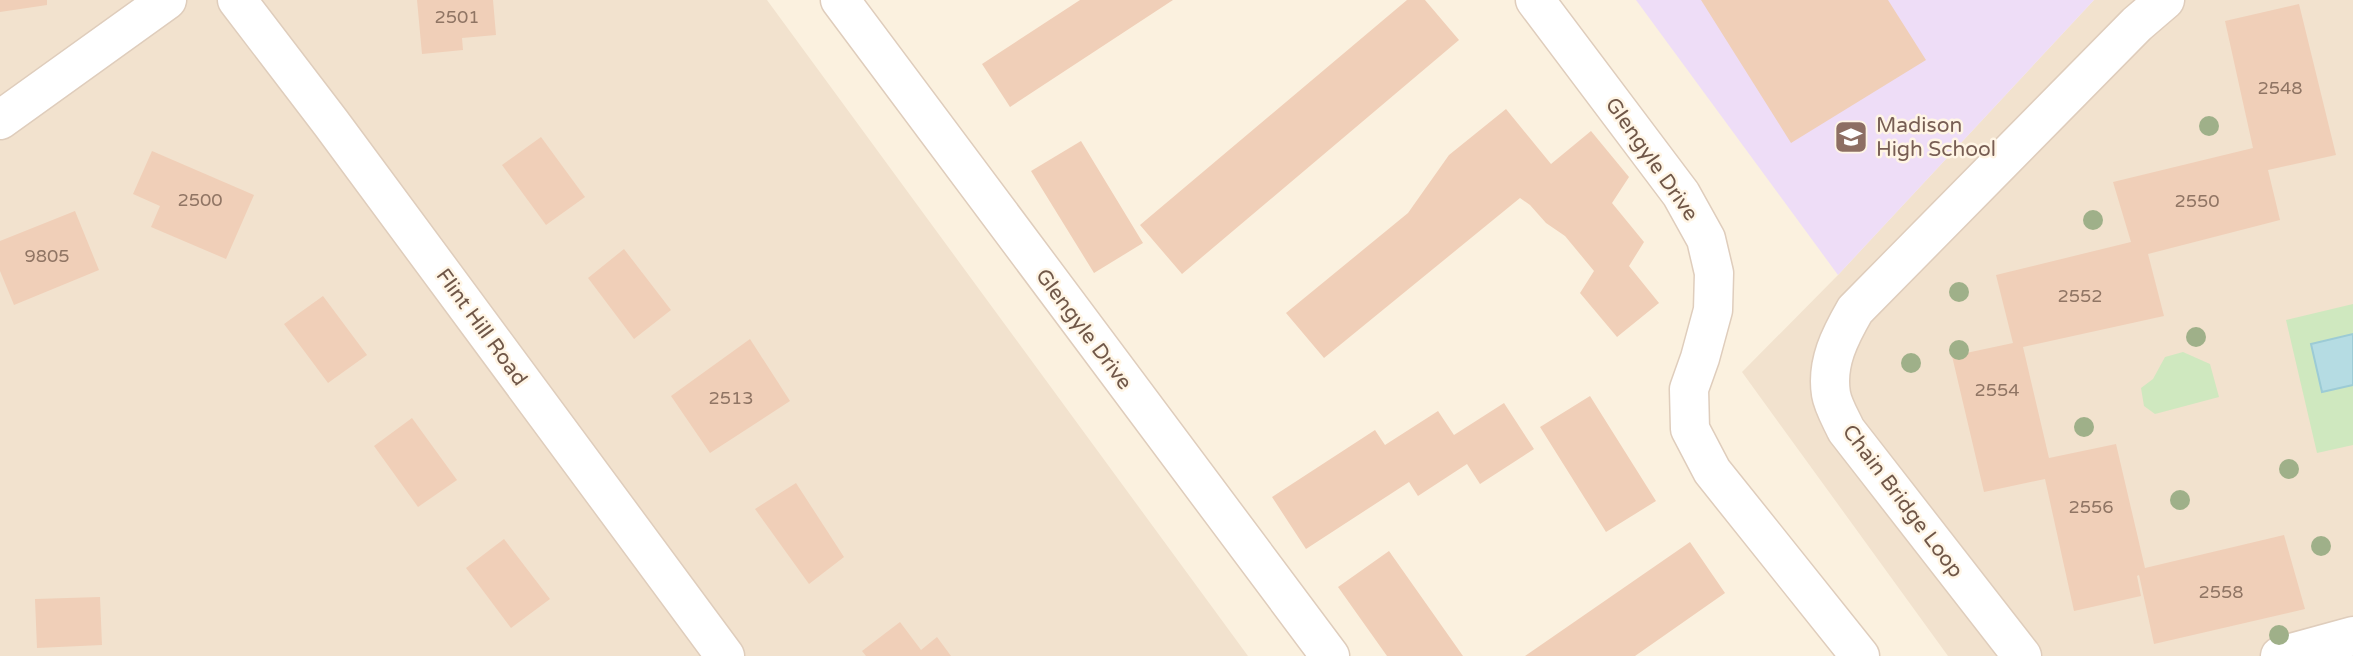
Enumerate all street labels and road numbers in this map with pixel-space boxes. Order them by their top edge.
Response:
street label: Glengyle Drive [1600,93,1703,226]
street label: Flint Hill Road [431,264,532,391]
street label: Glengyle Drive [1030,264,1137,395]
street label: Chain Bridge Loop [1837,420,1968,583]

